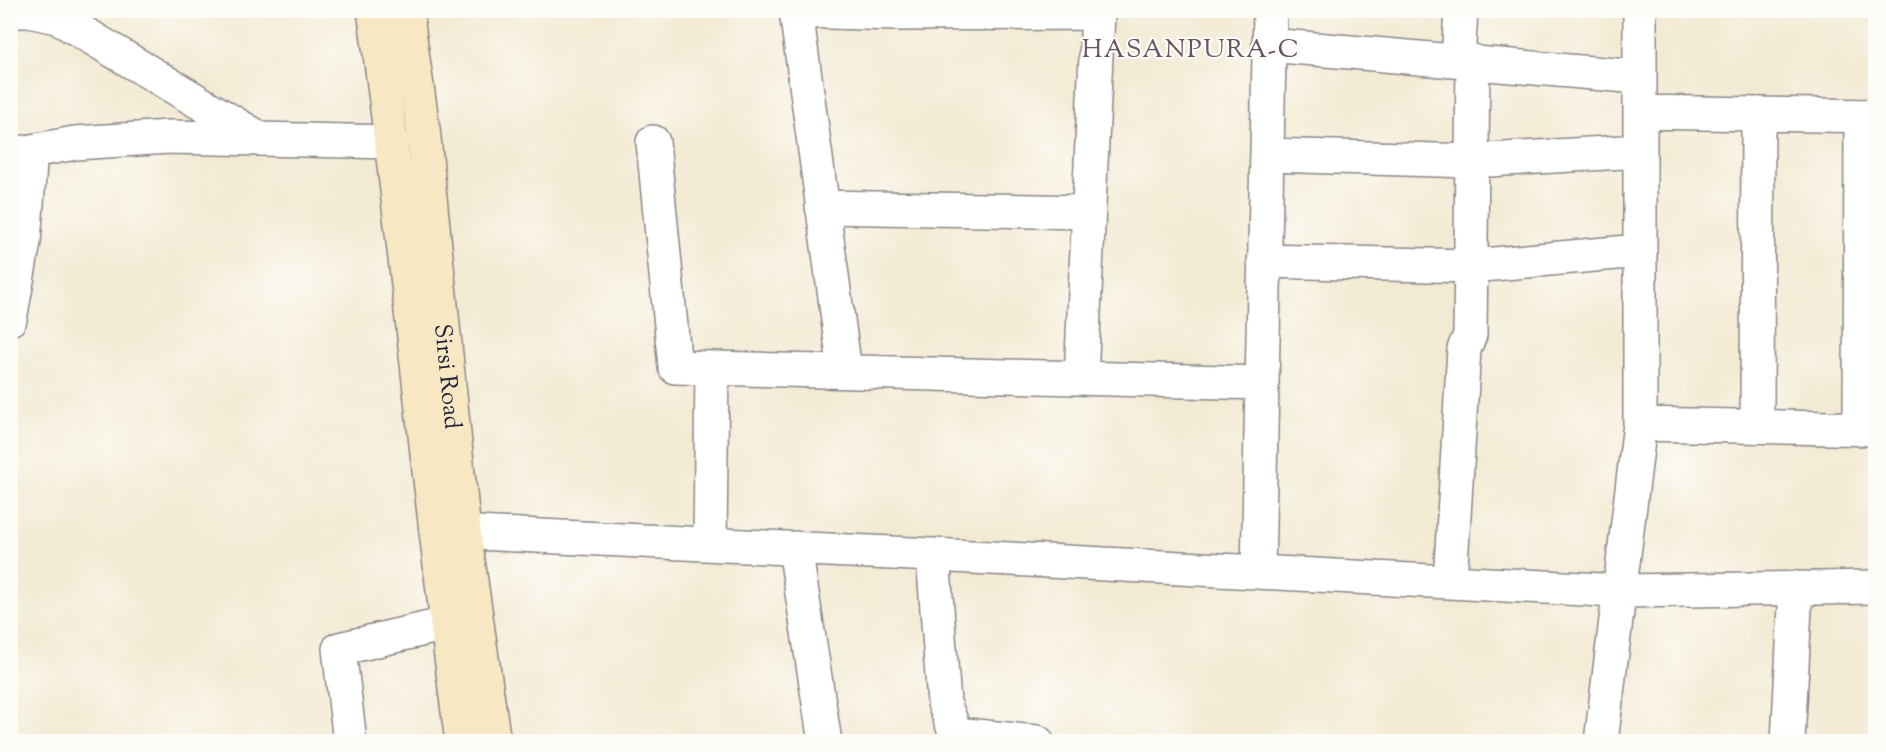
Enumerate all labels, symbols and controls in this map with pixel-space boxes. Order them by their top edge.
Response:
district label: HASANPURA-C [1082,32,1300,69]
street label: Sirsi Road [424,323,469,431]

